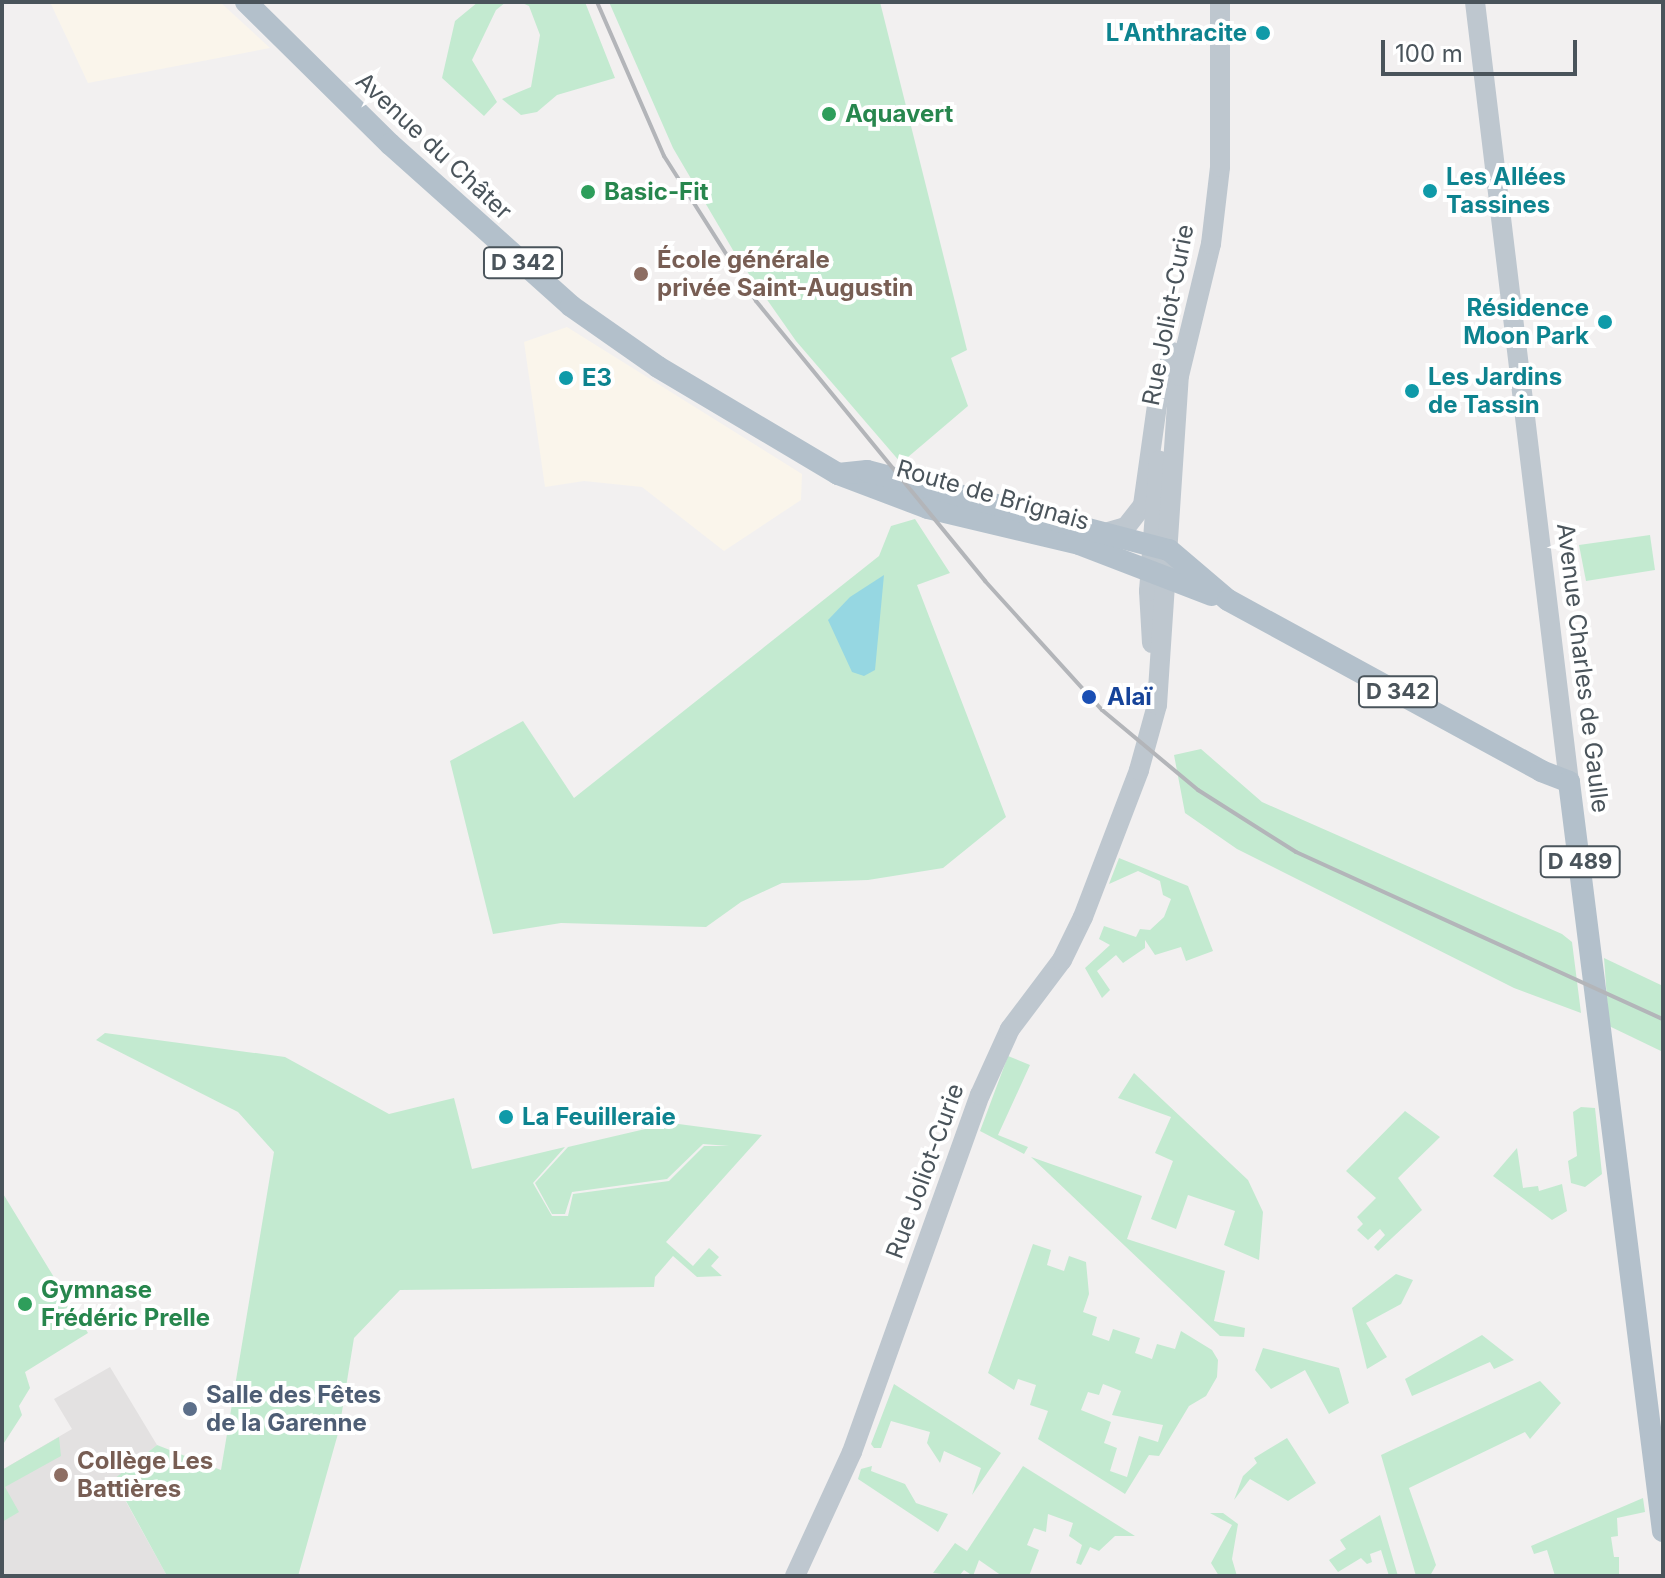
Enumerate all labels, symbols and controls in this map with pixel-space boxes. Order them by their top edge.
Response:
place label: L'Anthracite [1106,19,1247,47]
marker: L'Anthracite [1254,24,1272,42]
scale bar [1385,24,1581,74]
text: 100 m [1395,39,1463,68]
street label: Avenue du Châter [350,66,518,226]
place label: Aquavert [845,100,953,128]
marker: Aquavert [820,105,838,123]
place label: Les Allées Tassines [1446,163,1566,219]
place label: Basic-Fit [604,178,708,206]
marker: Les Allées Tassines [1421,182,1439,200]
marker: Basic-Fit [579,183,597,201]
street label: Rue Joliot-Curie [1136,222,1200,408]
road number: D 342 [481,245,565,281]
place label: École générale privée Saint-Augustin [657,246,913,302]
marker: École générale privée Saint-Augustin [632,265,650,283]
place label: Résidence Moon Park [1463,294,1589,350]
marker: Résidence Moon Park [1596,313,1614,331]
place label: Les Jardins de Tassin [1428,363,1562,419]
place label: E3 [582,364,612,392]
marker: E3 [557,369,575,387]
marker: Les Jardins de Tassin [1403,382,1421,400]
street label: Route de Brignais [893,454,1093,536]
street label: Avenue Charles de Gaulle [1551,522,1615,814]
road number: D 342 [1356,674,1440,710]
place label: Alaï [1107,683,1152,711]
marker: Alaï [1078,686,1100,708]
road number: D 489 [1538,844,1622,880]
street label: Rue Joliot-Curie [880,1080,970,1262]
place label: La Feuilleraie [522,1103,676,1131]
marker: La Feuilleraie [497,1108,515,1126]
place label: Gymnase Frédéric Prelle [41,1276,210,1332]
marker: Gymnase Frédéric Prelle [16,1295,34,1313]
place label: Salle des Fêtes de la Garenne [206,1381,381,1437]
marker: Salle des Fêtes de la Garenne [181,1400,199,1418]
place label: Collège Les Battières [77,1447,213,1503]
marker: Collège Les Battières [52,1466,70,1484]

